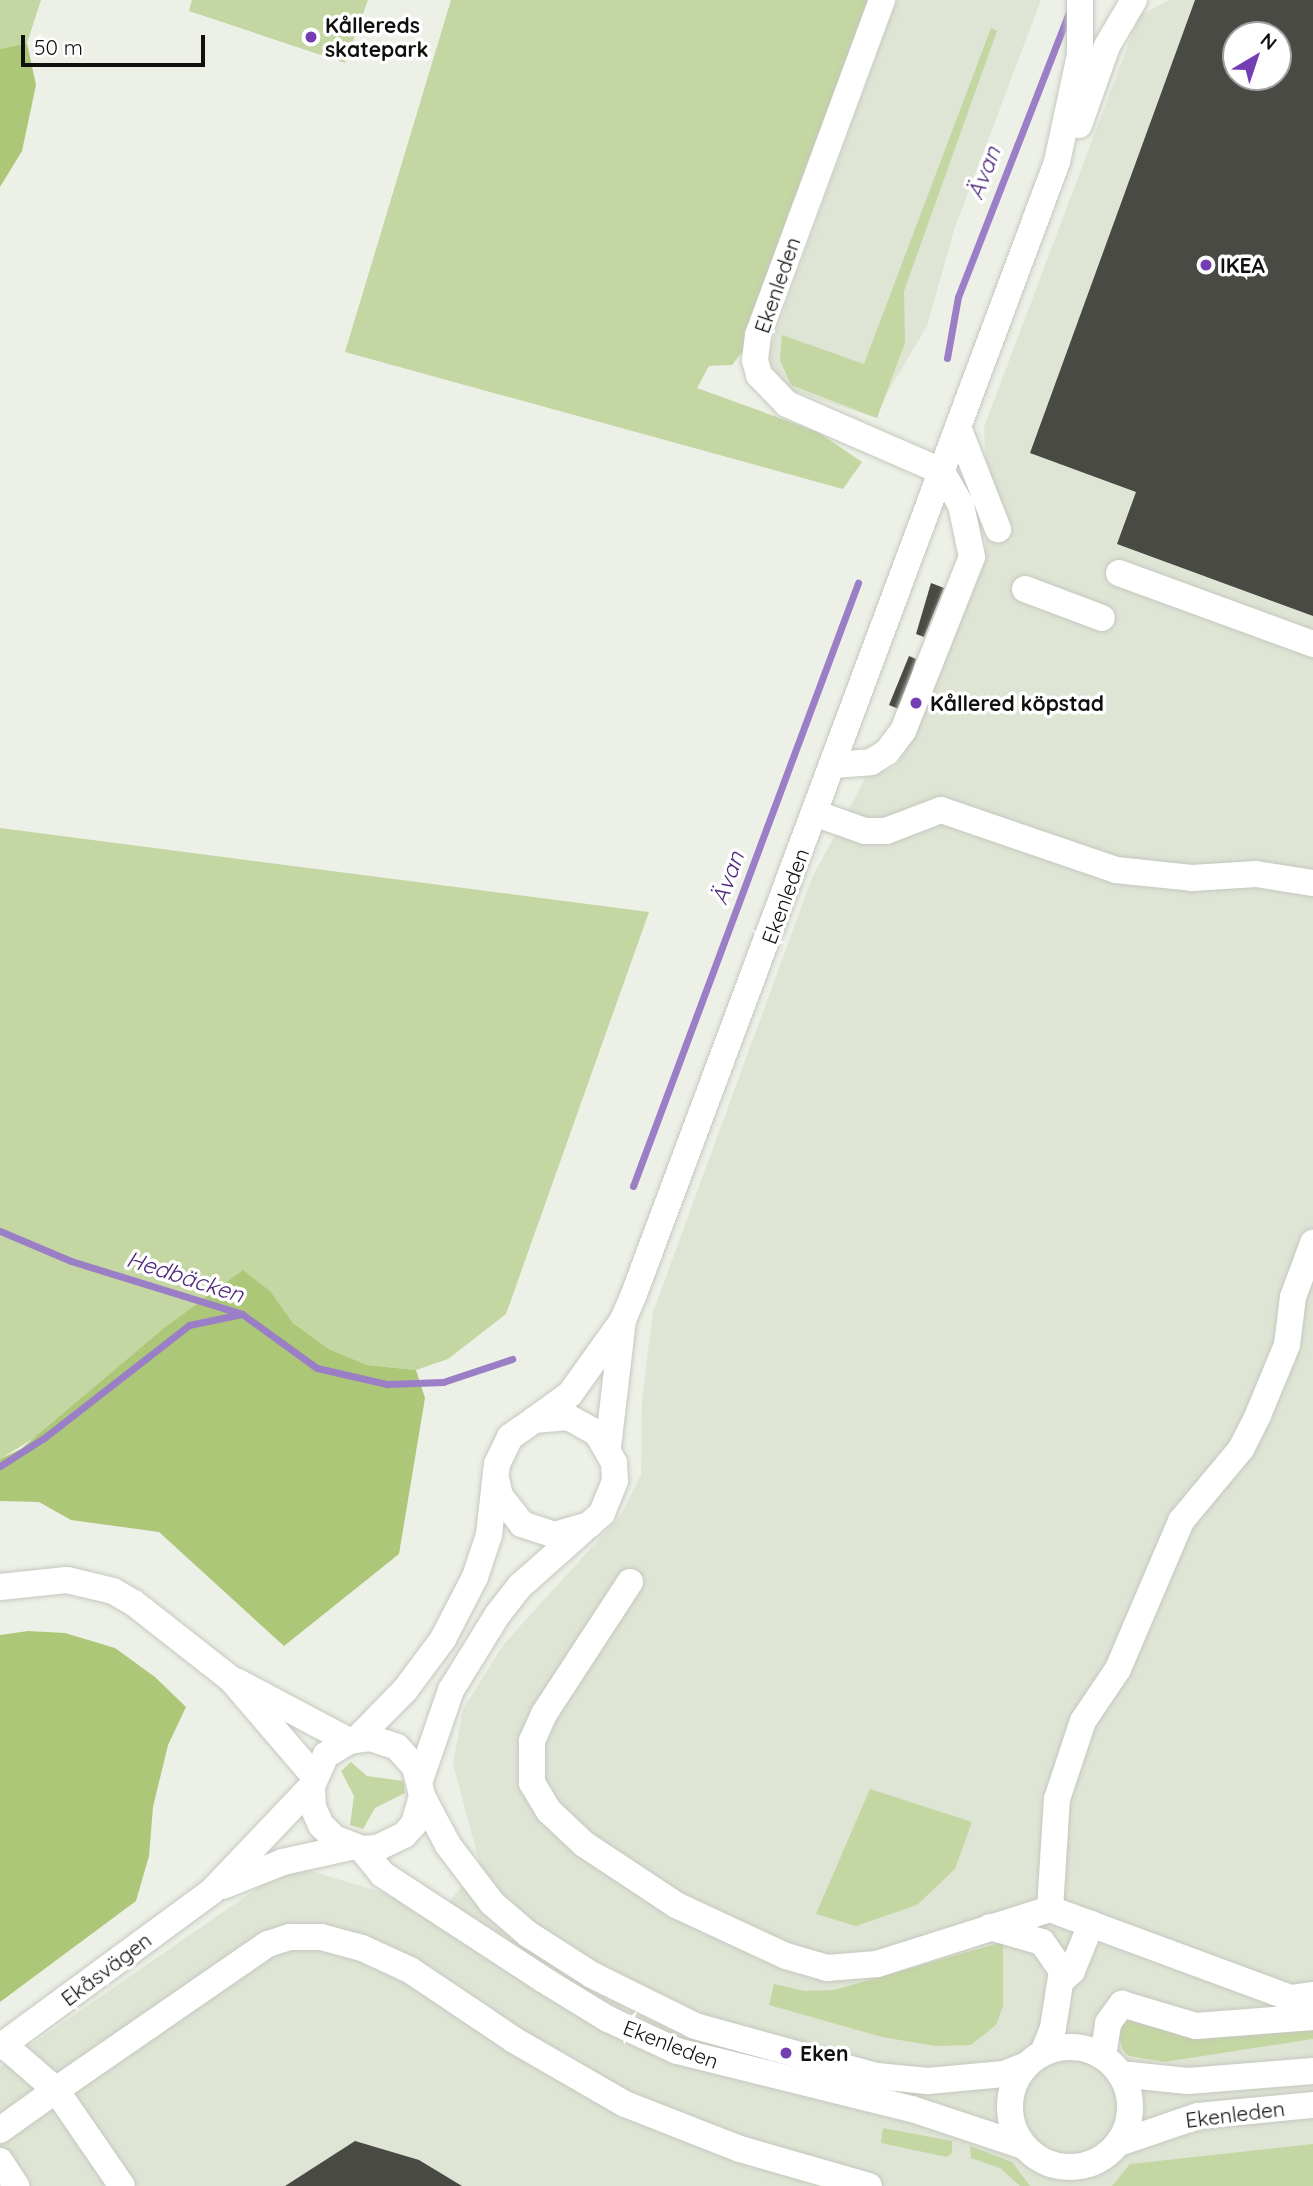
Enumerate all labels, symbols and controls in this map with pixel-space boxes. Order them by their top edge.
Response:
place label: Kållereds skatepark [325,12,428,62]
scale bar [24,21,208,65]
north arrow [1222,21,1292,91]
text: N [1256,28,1282,55]
marker: Kållereds skatepark [303,29,319,45]
text: 50 m [34,34,83,60]
water label: Ävan [961,143,1007,203]
street label: Ekenleden [749,234,805,336]
place label: IKEA [1220,252,1265,278]
marker: IKEA [1198,257,1214,273]
place label: Kållered köpstad [930,690,1104,716]
marker: Kållered köpstad [908,695,924,711]
street label: Ekenleden [756,845,814,947]
water label: Ävan [706,848,750,908]
water label: Hedbäcken [123,1245,247,1309]
street label: Ekåsvägen [56,1927,156,2011]
street label: Ekenleden [620,2014,722,2074]
place label: Eken [800,2040,848,2066]
marker: Eken [778,2045,794,2061]
street label: Ekenleden [1184,2095,1286,2133]

